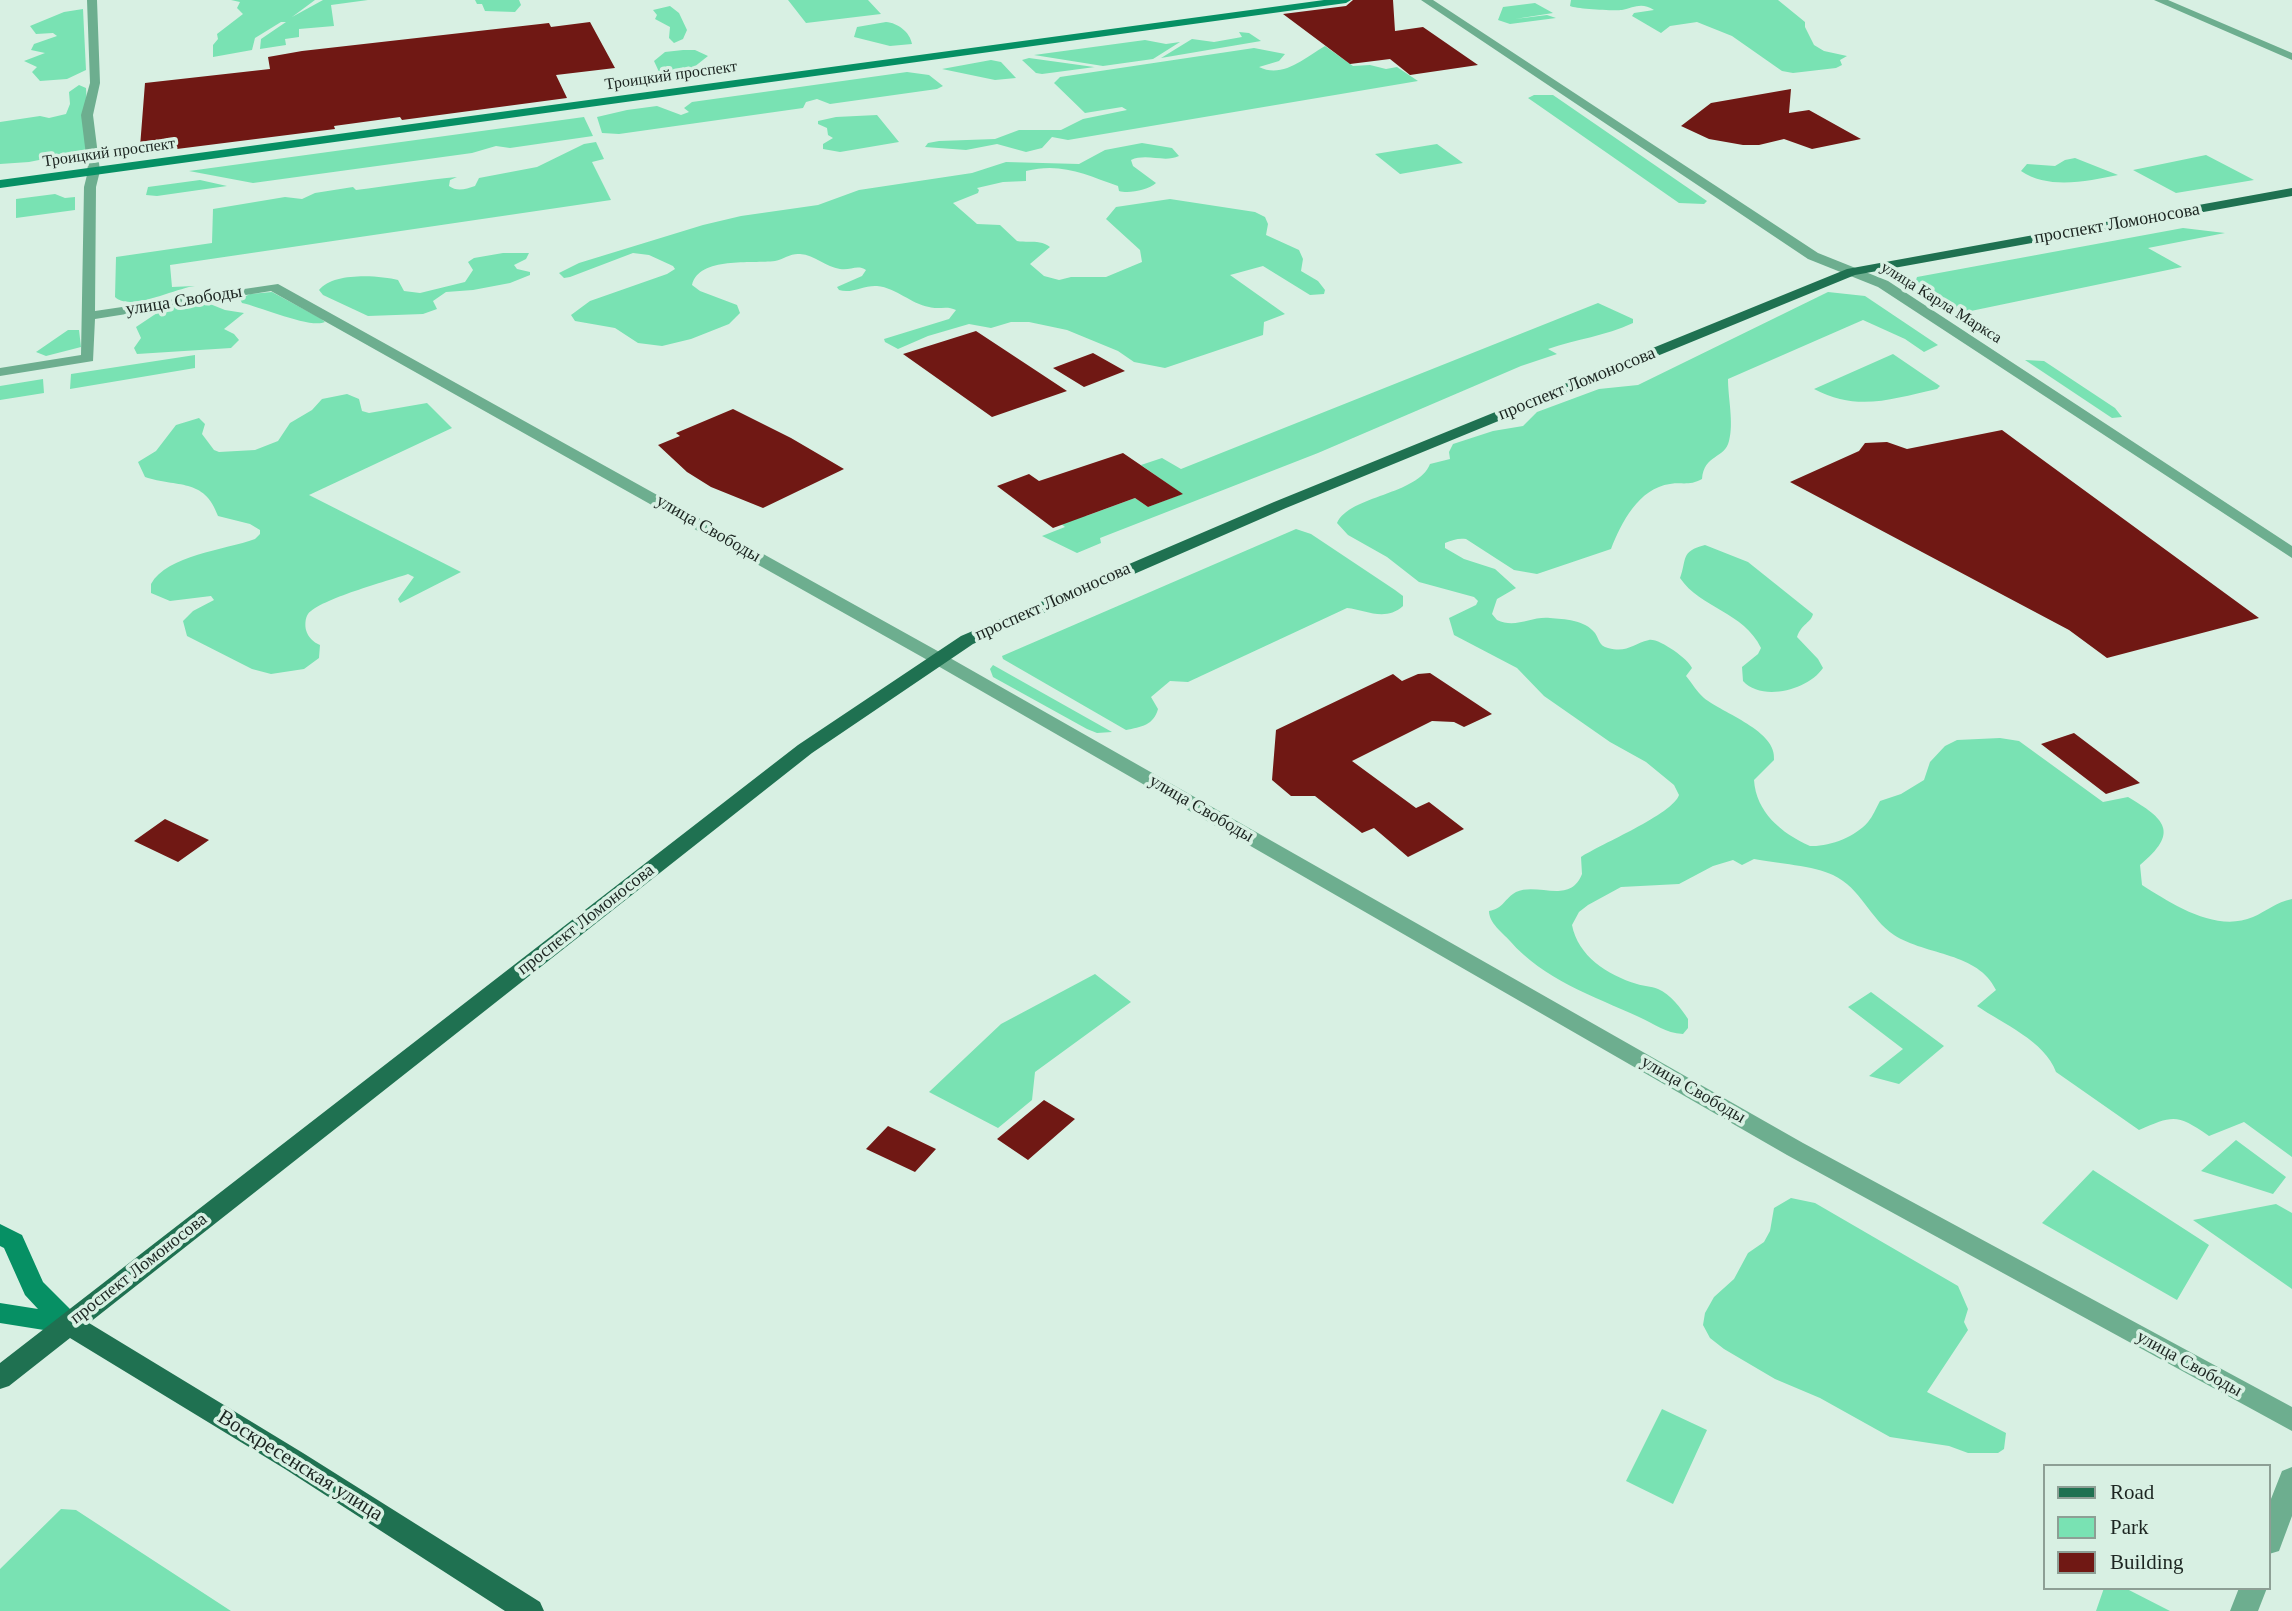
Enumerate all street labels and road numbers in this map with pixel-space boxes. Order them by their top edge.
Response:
street label: Троицкий проспект [604,57,738,95]
street label: Троицкий проспект [42,134,176,172]
street label: проспект Ломоносова [2033,199,2201,249]
street label: улица Карла Маркса [1877,258,2005,348]
street label: улица Свободы [124,281,244,321]
street label: проспект Ломоносова [1495,343,1659,425]
street label: улица Свободы [652,490,764,568]
street label: проспект Ломоносова [972,558,1134,646]
street label: улица Свободы [1145,770,1257,848]
street label: проспект Ломоносова [513,860,659,980]
street label: улица Свободы [1637,1051,1749,1129]
street label: проспект Ломоносова [66,1209,212,1329]
street label: улица Свободы [2133,1326,2245,1402]
street label: Воскресенская улица [213,1405,387,1527]

